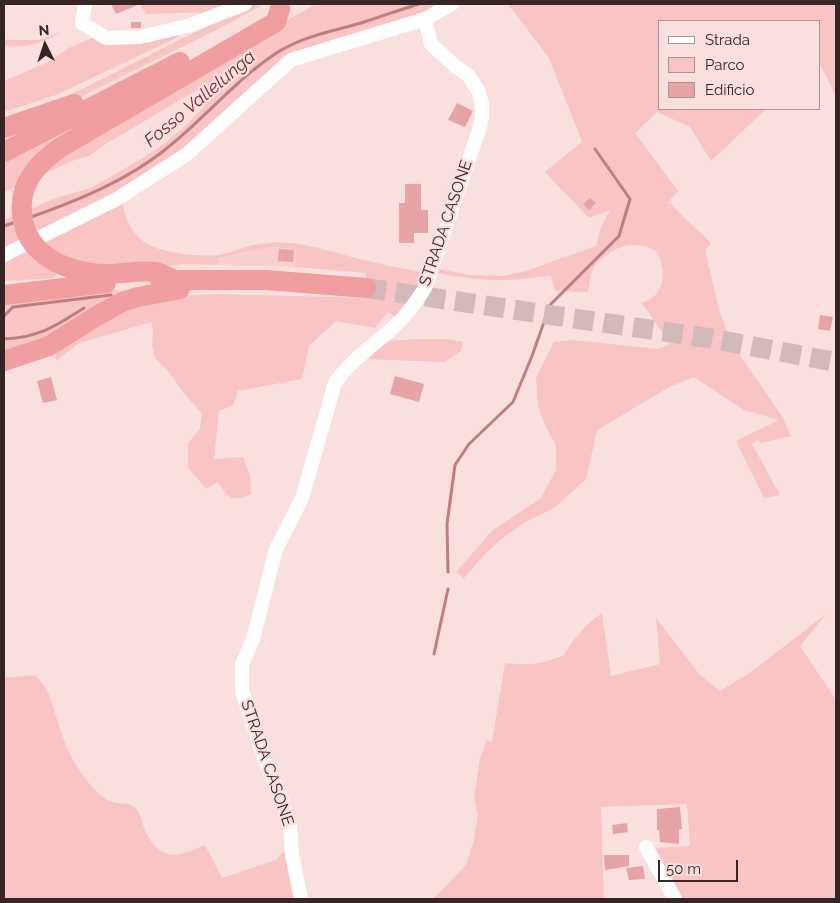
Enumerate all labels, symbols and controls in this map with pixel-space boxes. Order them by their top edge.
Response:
north arrow [20,20,70,70]
legend [658,20,820,110]
text: N [38,22,50,38]
text: Strada [705,31,750,49]
water label: Fosso Vallelunga [140,46,260,152]
text: Parco [705,56,745,74]
text: Edificio [705,81,755,99]
street label: STRADA CASONE [415,158,477,288]
street label: STRADA CASONE [236,698,298,828]
scale bar [660,850,740,882]
text: 50 m [666,860,701,878]

